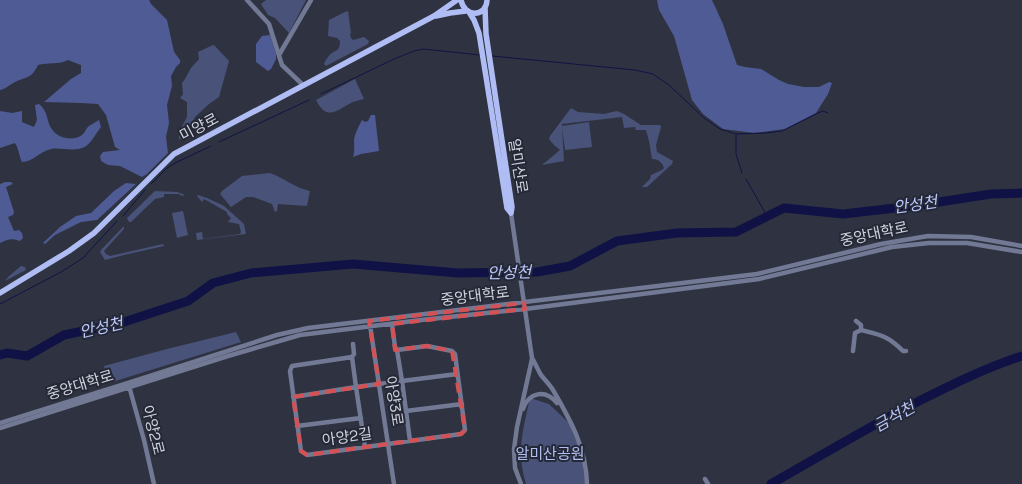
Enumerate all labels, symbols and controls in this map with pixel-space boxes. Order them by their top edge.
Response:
street label: 미양로 [176,108,222,145]
street label: 알미산로 [505,137,532,195]
water label: 안성천 [892,191,941,218]
street label: 중앙대학로 [838,217,910,250]
water label: 안성천 [487,262,534,283]
street label: 중앙대학로 [440,282,510,309]
water label: 안성천 [77,312,127,343]
street label: 중앙대학로 [44,365,116,404]
street label: 아양3로 [381,375,408,427]
water label: 금석천 [870,395,921,436]
street label: 아양2로 [138,403,169,457]
street label: 아양2길 [321,424,373,449]
park label: 알미산공원 [515,444,585,463]

